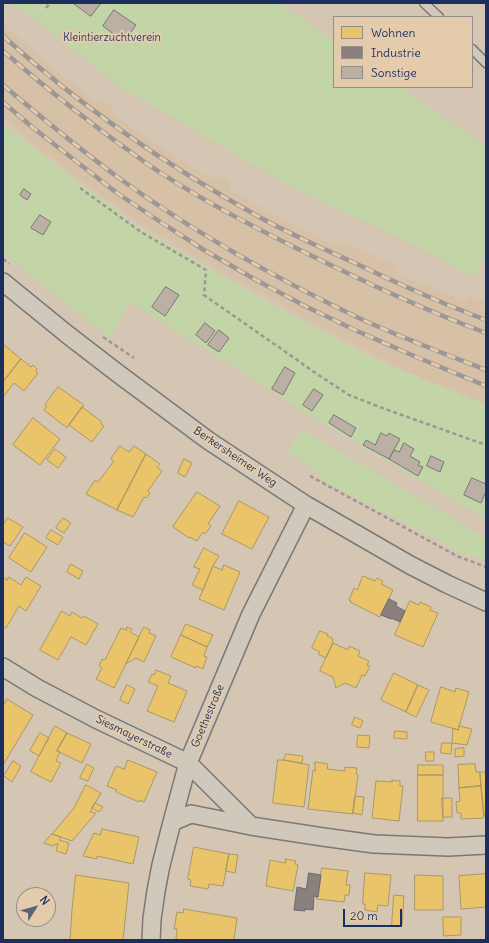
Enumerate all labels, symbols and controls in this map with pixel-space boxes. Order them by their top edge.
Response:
legend [333,16,473,88]
text: Wohnen [371,25,416,40]
park label: Kleintierzuchtverein [63,31,161,45]
text: Industrie [371,45,421,60]
text: Sonstige [371,65,417,80]
street label: Berkersheimer Weg [191,424,279,490]
street label: Goethestraße [189,682,227,750]
street label: Siesmayerstraße [94,713,174,761]
north arrow [16,887,56,927]
text: N [37,893,53,908]
scale bar [345,901,404,927]
text: 20 m [350,908,378,923]

